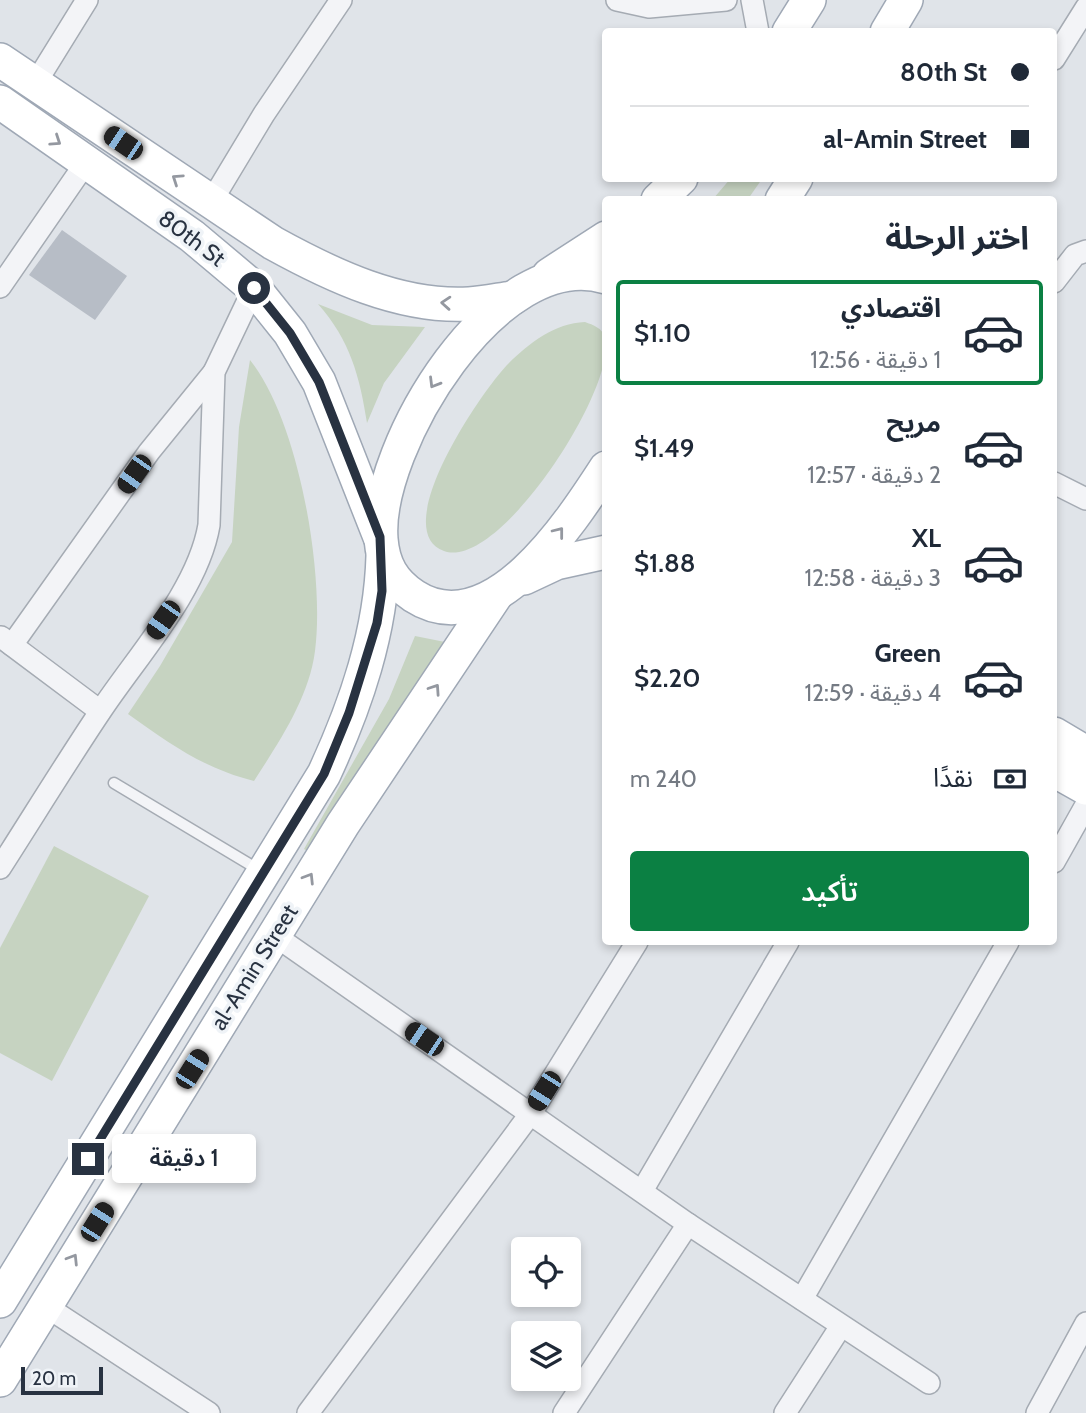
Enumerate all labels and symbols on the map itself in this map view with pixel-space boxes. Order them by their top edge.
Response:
car [100,123,147,163]
one-way arrow [49,133,62,146]
one-way arrow [171,174,184,187]
street label: 80th St [153,204,231,272]
route start [238,272,270,304]
one-way arrow [441,296,452,311]
one-way arrow [430,376,443,389]
car [114,451,155,497]
one-way arrow [550,527,563,539]
car [143,597,184,643]
one-way arrow [427,684,439,697]
one-way arrow [301,873,314,886]
street label: al-Amin Street [204,899,304,1035]
car [401,1019,448,1059]
car [172,1046,213,1092]
car [524,1068,565,1114]
callout: 1 دقيقة [112,1134,256,1184]
route end [72,1143,104,1175]
car [77,1199,118,1245]
one-way arrow [65,1254,78,1267]
scale bar [21,1364,103,1396]

